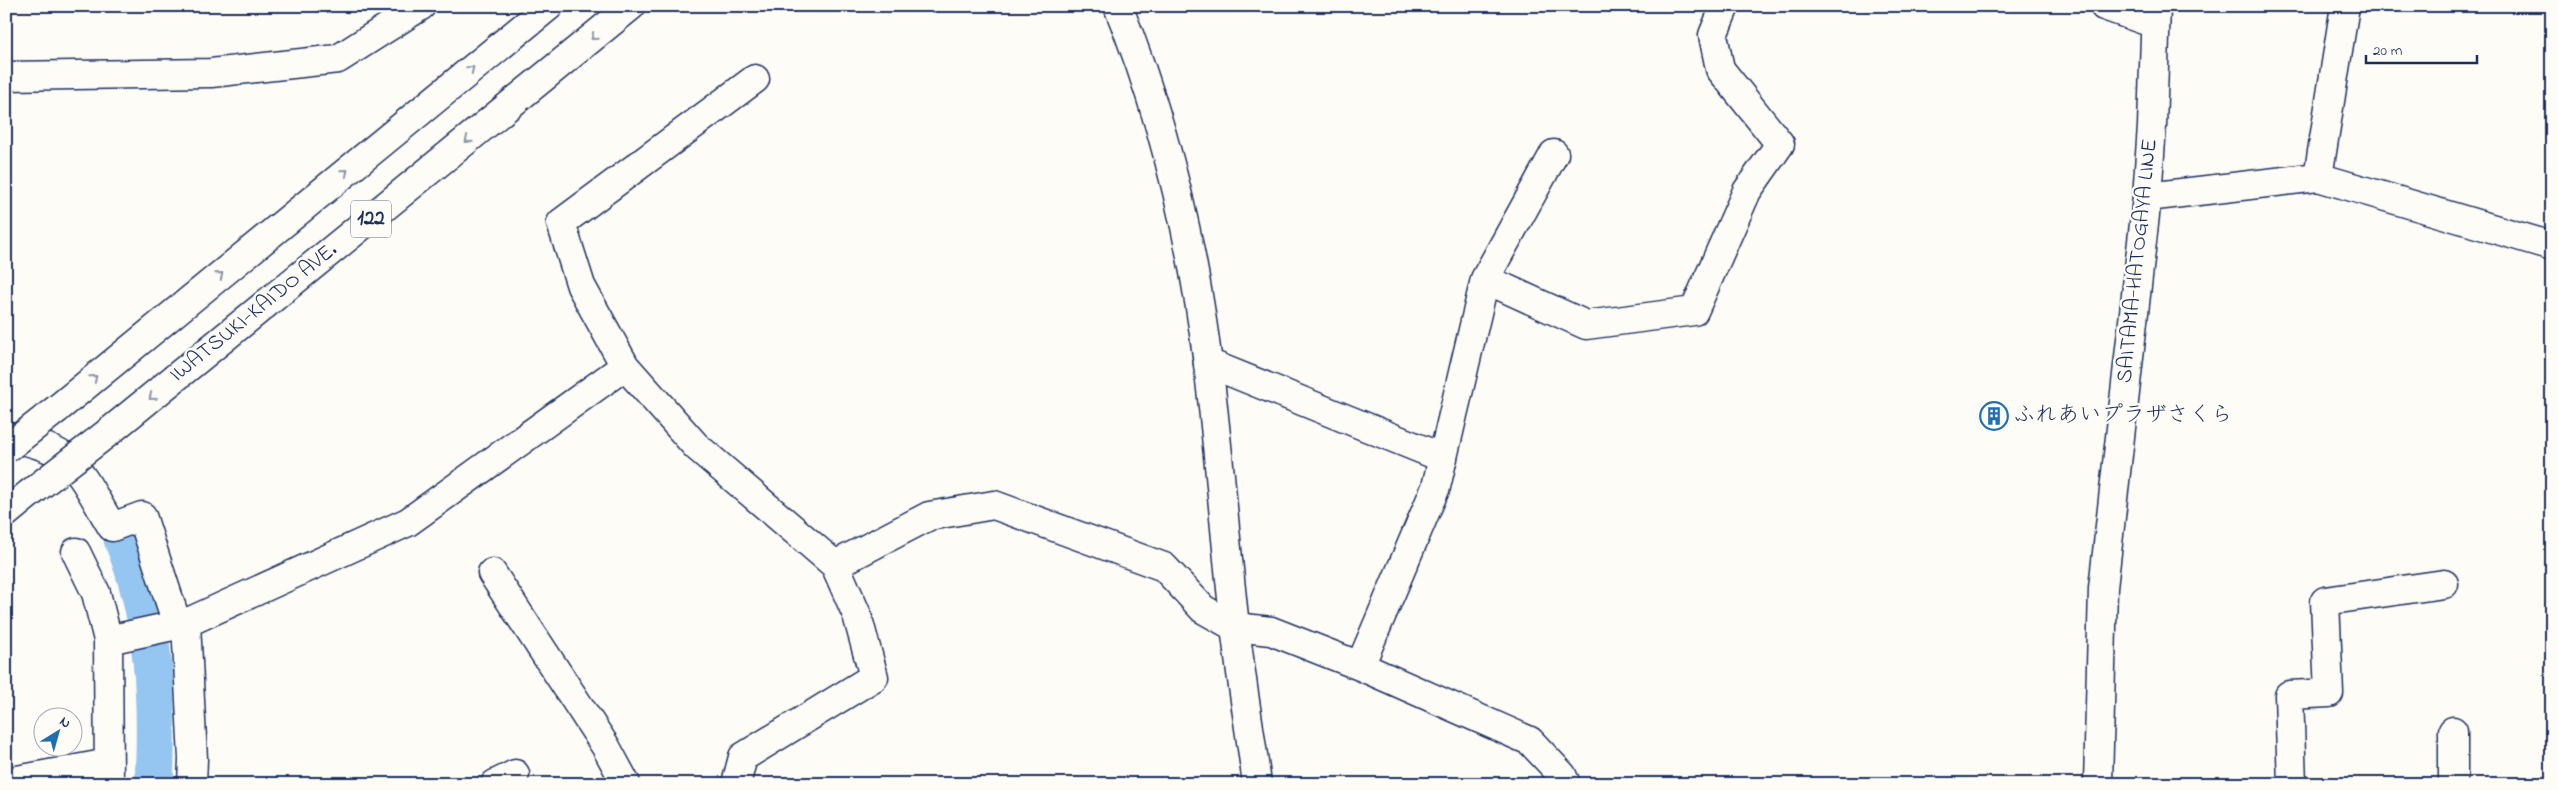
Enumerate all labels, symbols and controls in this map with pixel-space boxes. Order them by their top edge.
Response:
one-way arrow [590,32,599,41]
scale bar [2366,32,2477,64]
text: 20 m [2373,40,2403,62]
one-way arrow [466,66,475,75]
one-way arrow [464,134,473,143]
street label: SAITAMA-HATOGAYA LINE [2109,137,2167,385]
one-way arrow [339,169,348,177]
road number: 122 [351,200,391,238]
street label: IWATSUKI-KAIDO AVE. [163,235,345,391]
one-way arrow [214,271,223,280]
one-way arrow [88,376,97,384]
one-way arrow [148,391,157,400]
place label: ふれあいプラザさくら [2013,400,2233,432]
building icon: ふれあいプラザさくら [1979,401,2009,431]
north arrow [32,708,82,758]
text: N [55,712,75,734]

